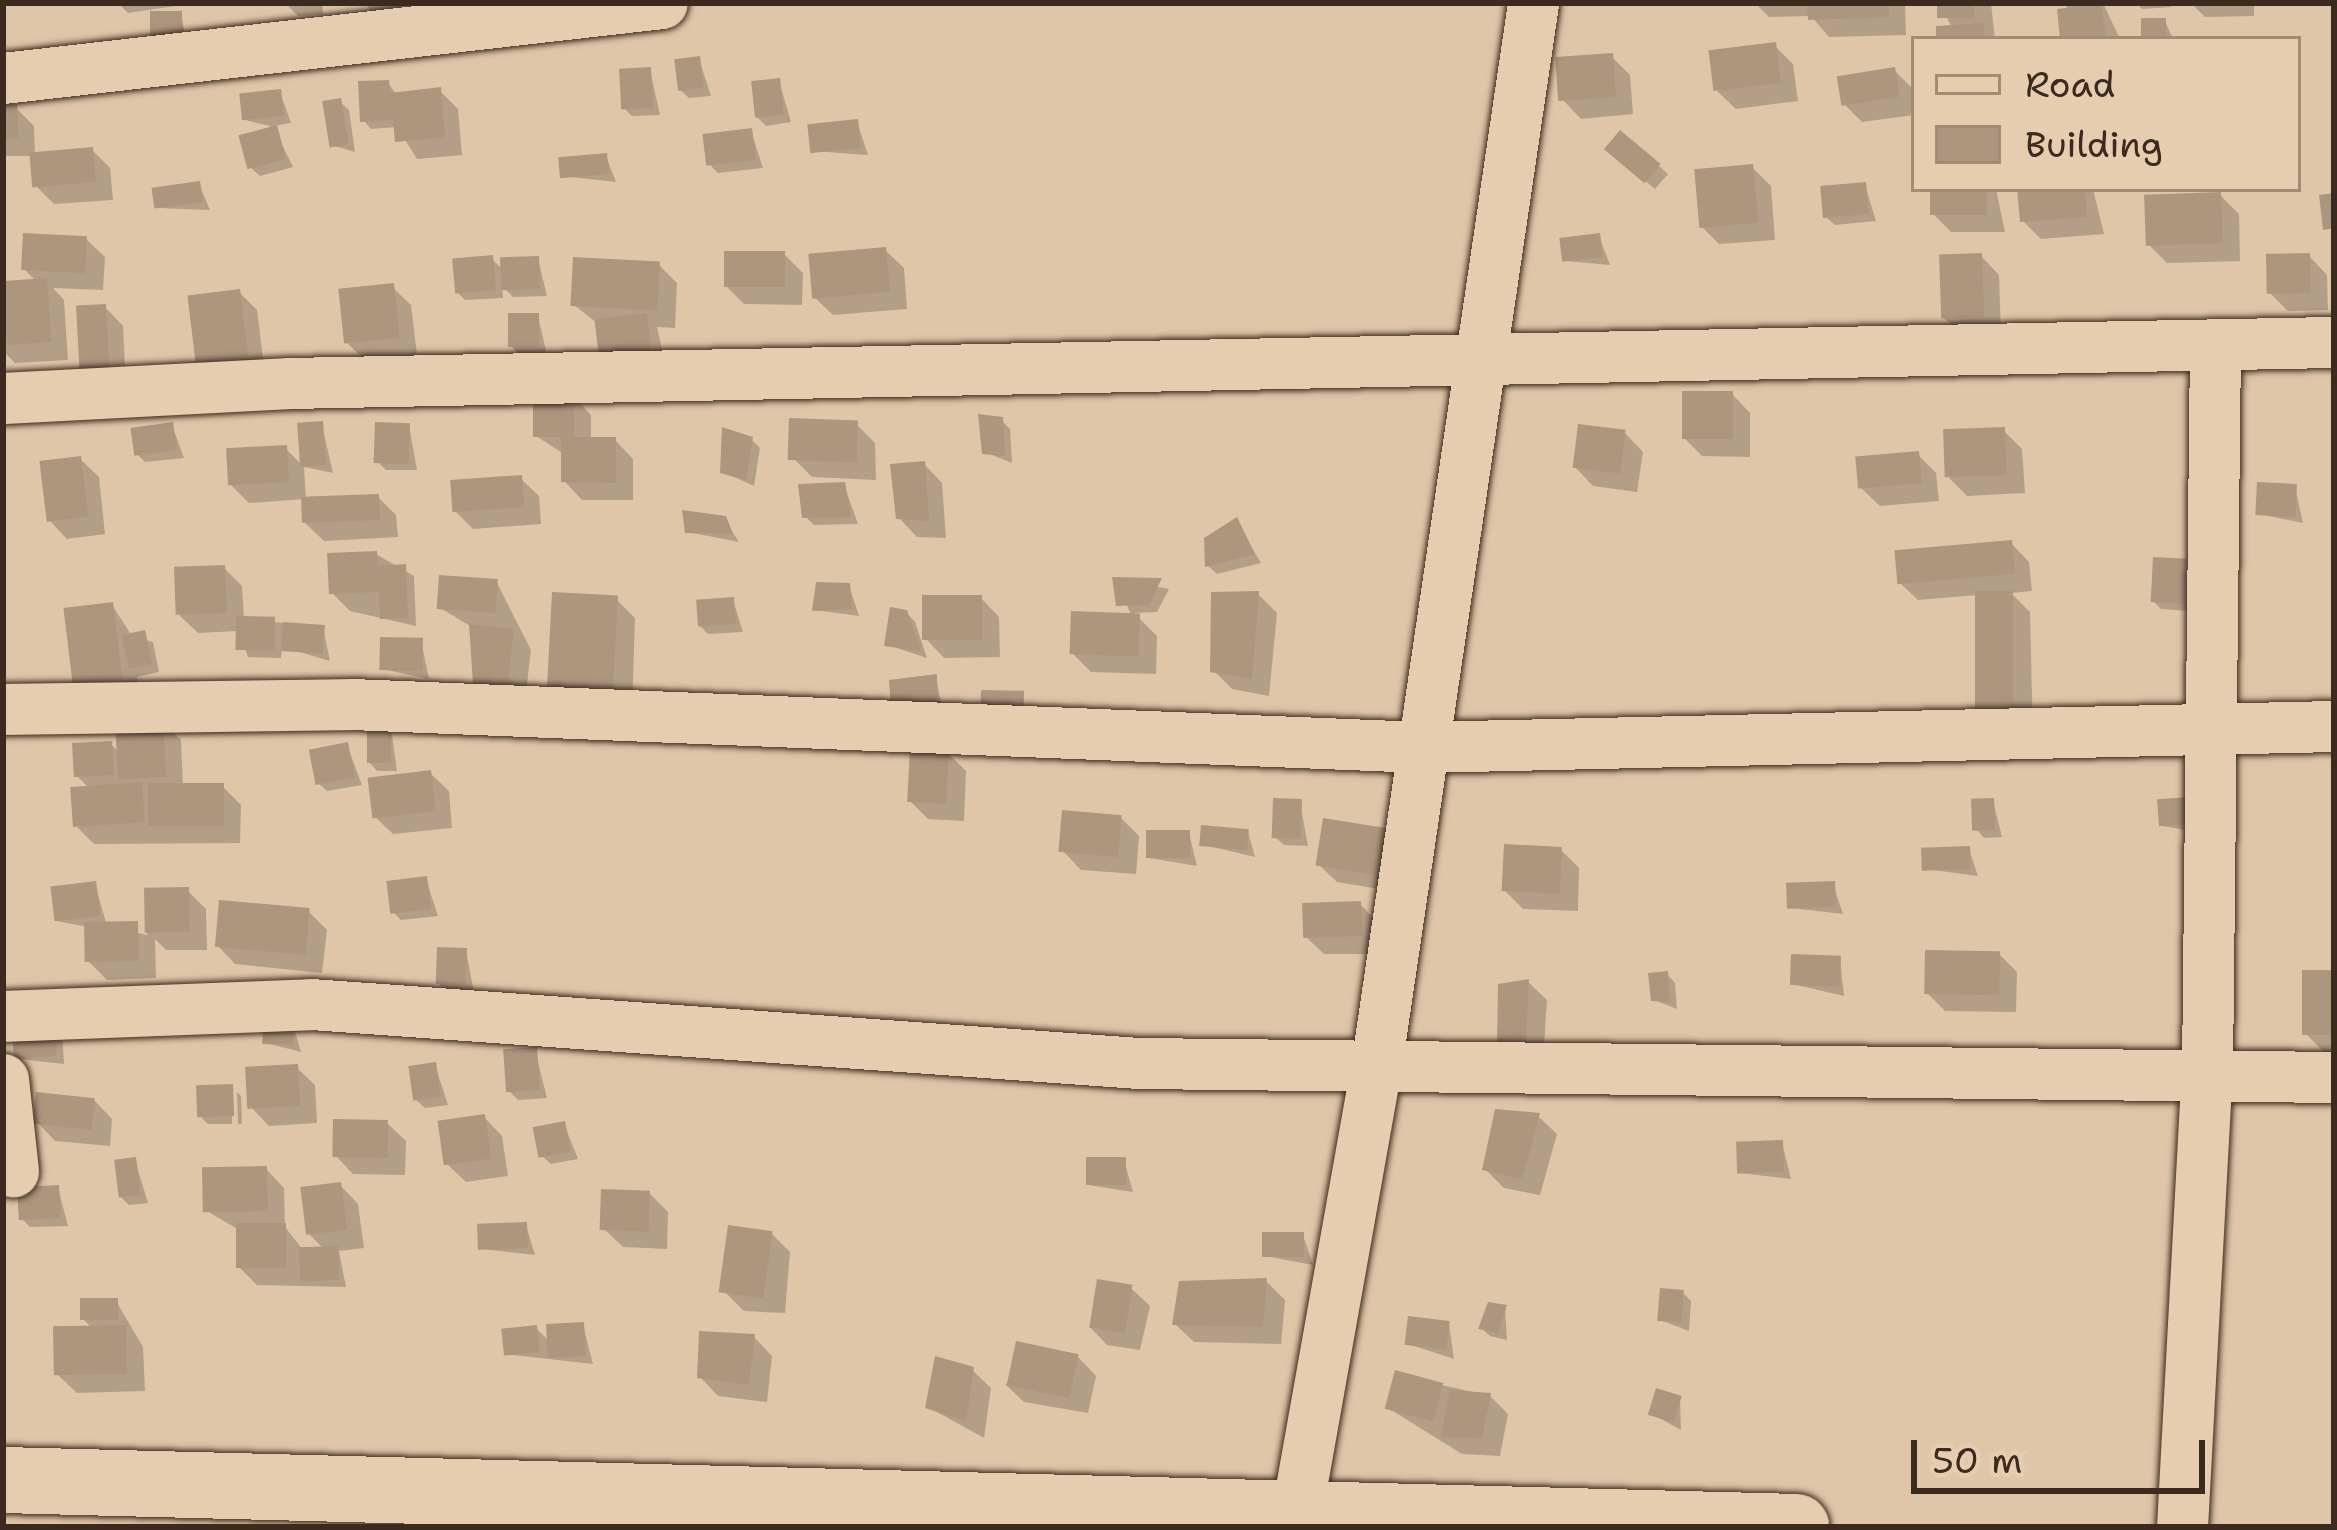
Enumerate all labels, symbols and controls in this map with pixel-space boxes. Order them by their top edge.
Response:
legend [1911,36,2301,192]
text: Road [2025,60,2115,109]
text: Building [2025,120,2163,169]
scale bar [1917,1416,2211,1490]
text: 50 m [1932,1436,2022,1485]

